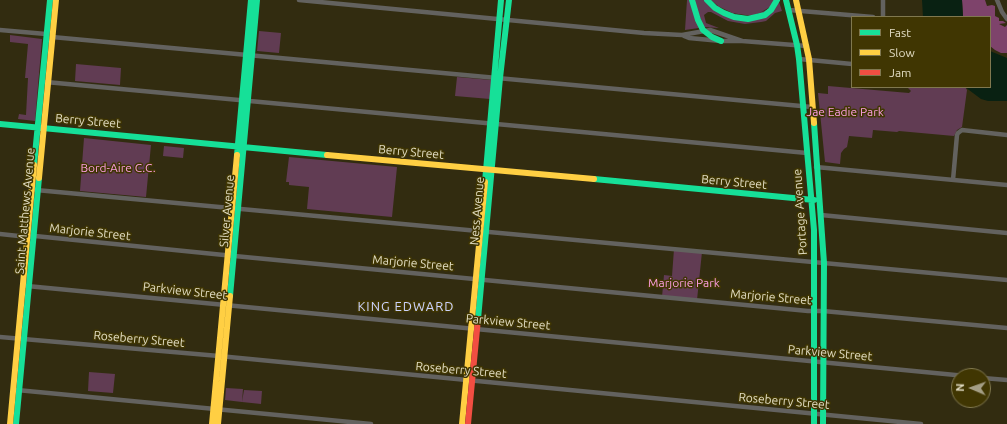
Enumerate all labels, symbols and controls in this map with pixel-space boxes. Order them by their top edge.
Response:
legend [851,16,991,88]
text: Fast [889,26,911,39]
text: Slow [889,46,915,59]
text: Jam [889,66,911,79]
park label: Jae Eadie Park [806,105,884,119]
street label: Berry Street [55,111,121,131]
street label: Berry Street [378,142,444,162]
street label: Saint Matthews Avenue [12,147,38,275]
park label: Bord-Aire C.C. [80,161,156,175]
street label: Portage Avenue [790,169,810,255]
street label: Berry Street [701,172,767,192]
street label: Silver Avenue [217,174,237,248]
street label: Ness Avenue [467,176,487,246]
street label: Marjorie Street [49,221,131,243]
street label: Marjorie Street [372,252,454,274]
park label: Marjorie Park [648,276,720,290]
street label: Parkview Street [142,279,228,303]
street label: Marjorie Street [730,286,812,308]
district label: KING EDWARD [357,299,455,315]
street label: Parkview Street [465,311,551,333]
street label: Roseberry Street [93,328,185,350]
street label: Parkview Street [787,342,873,364]
street label: Roseberry Street [415,359,507,381]
north arrow [951,368,991,408]
text: N [954,383,966,392]
street label: Roseberry Street [738,390,830,412]

